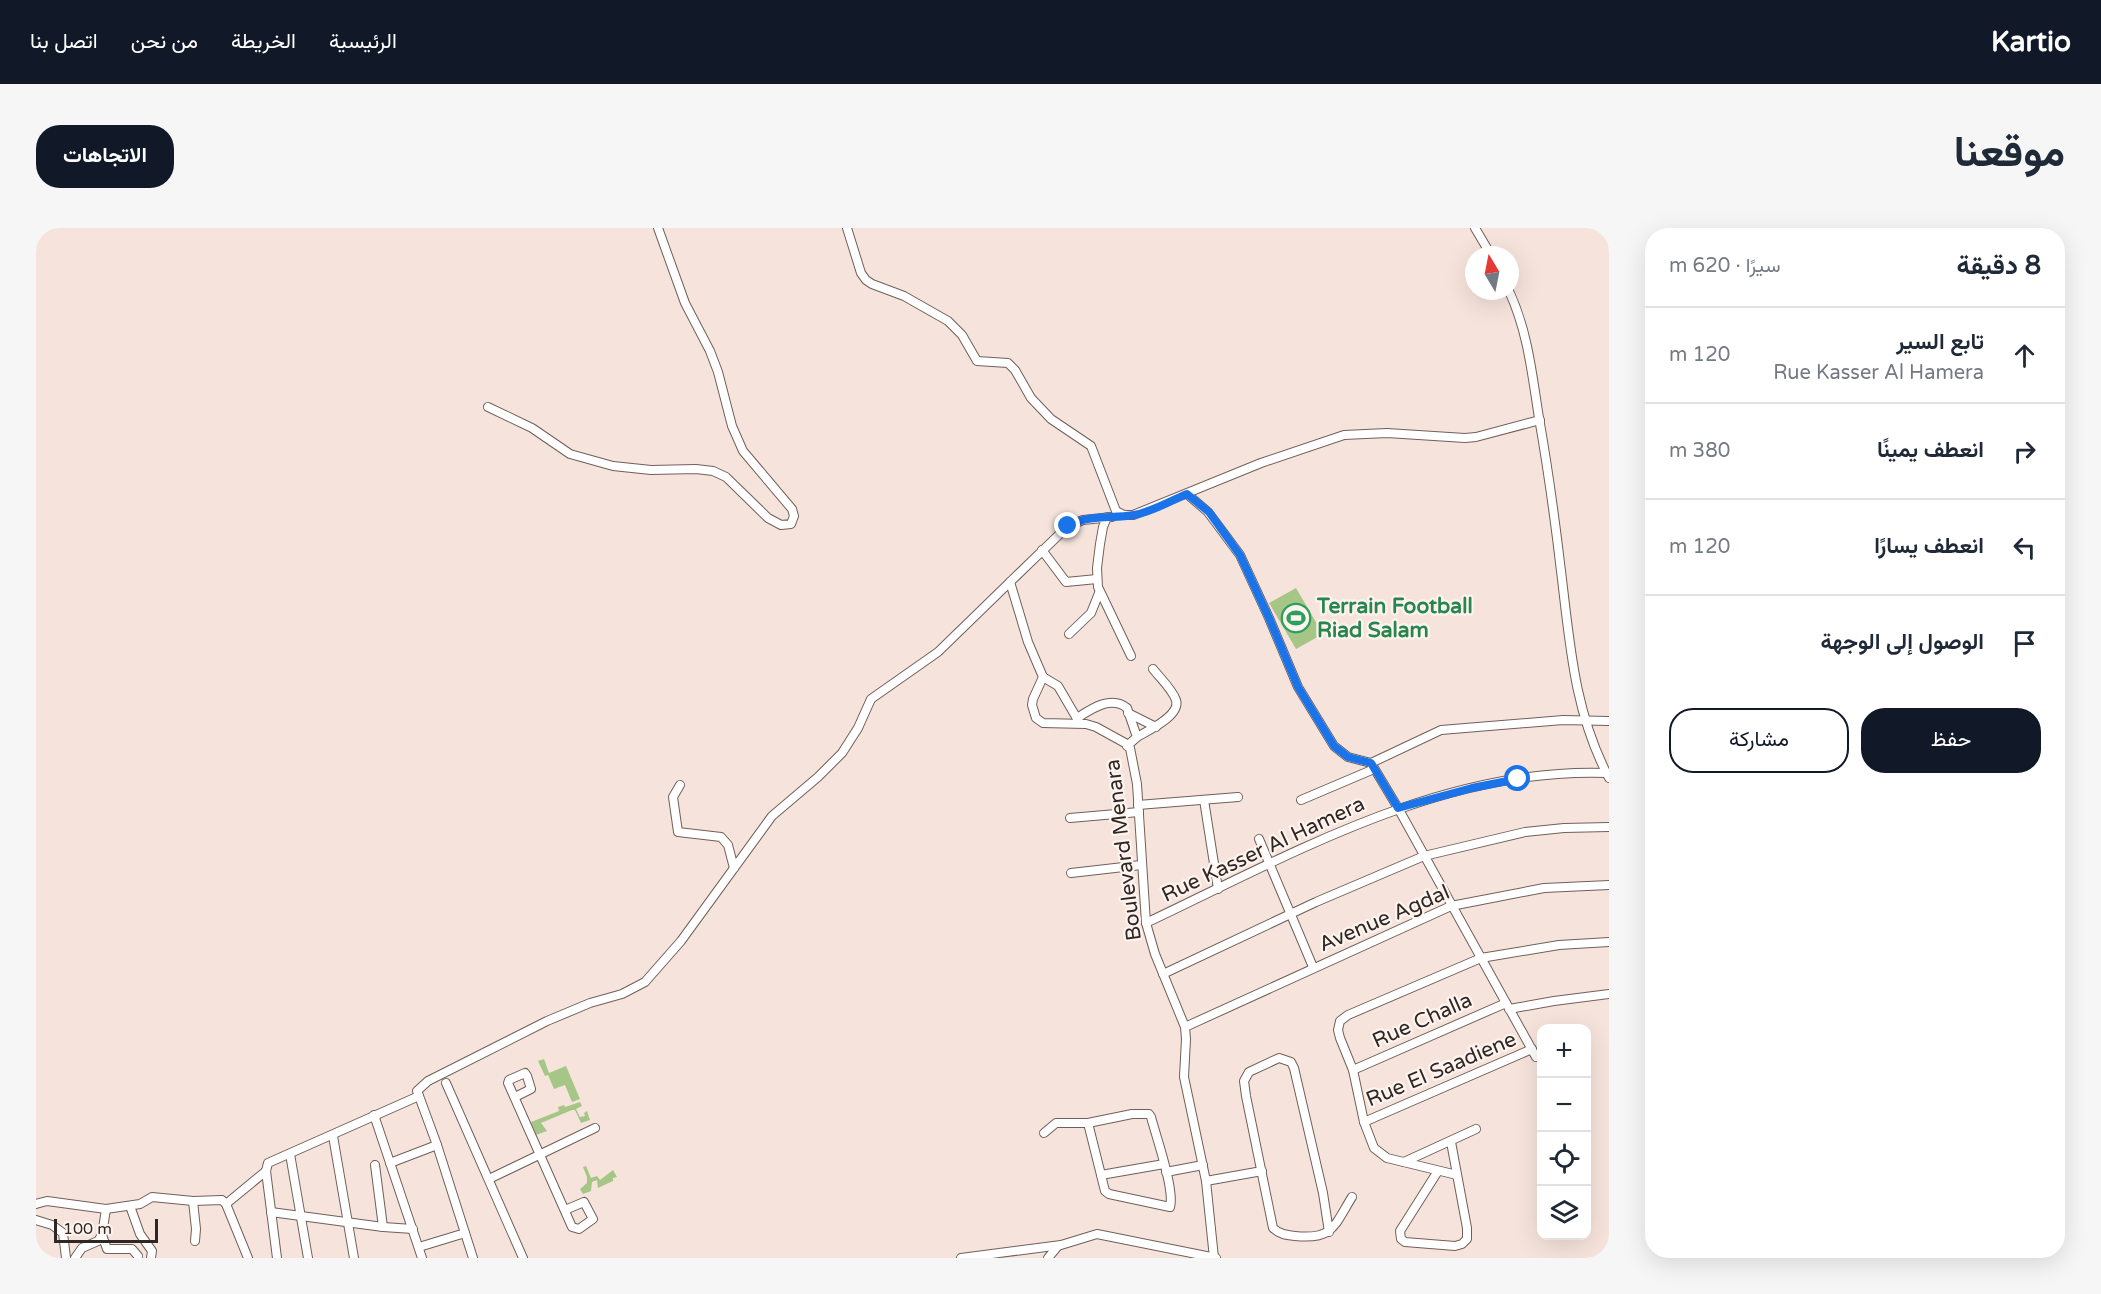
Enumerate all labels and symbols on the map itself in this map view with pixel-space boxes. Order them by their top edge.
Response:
north arrow [1465,246,1519,300]
route end [1054,512,1080,538]
place label: Terrain Football Riad Salam [1316,594,1473,643]
sports icon: Terrain Football Riad Salam [1280,602,1312,634]
street label: Boulevard Menara [1100,758,1147,942]
route start [1504,765,1530,791]
street label: Rue Kasser Al Hamera [1158,791,1369,908]
street label: Avenue Agdal [1315,880,1453,957]
street label: Rue Challa [1368,987,1476,1054]
street label: Rue El Saadiene [1362,1027,1520,1112]
scale bar [54,1216,158,1244]

